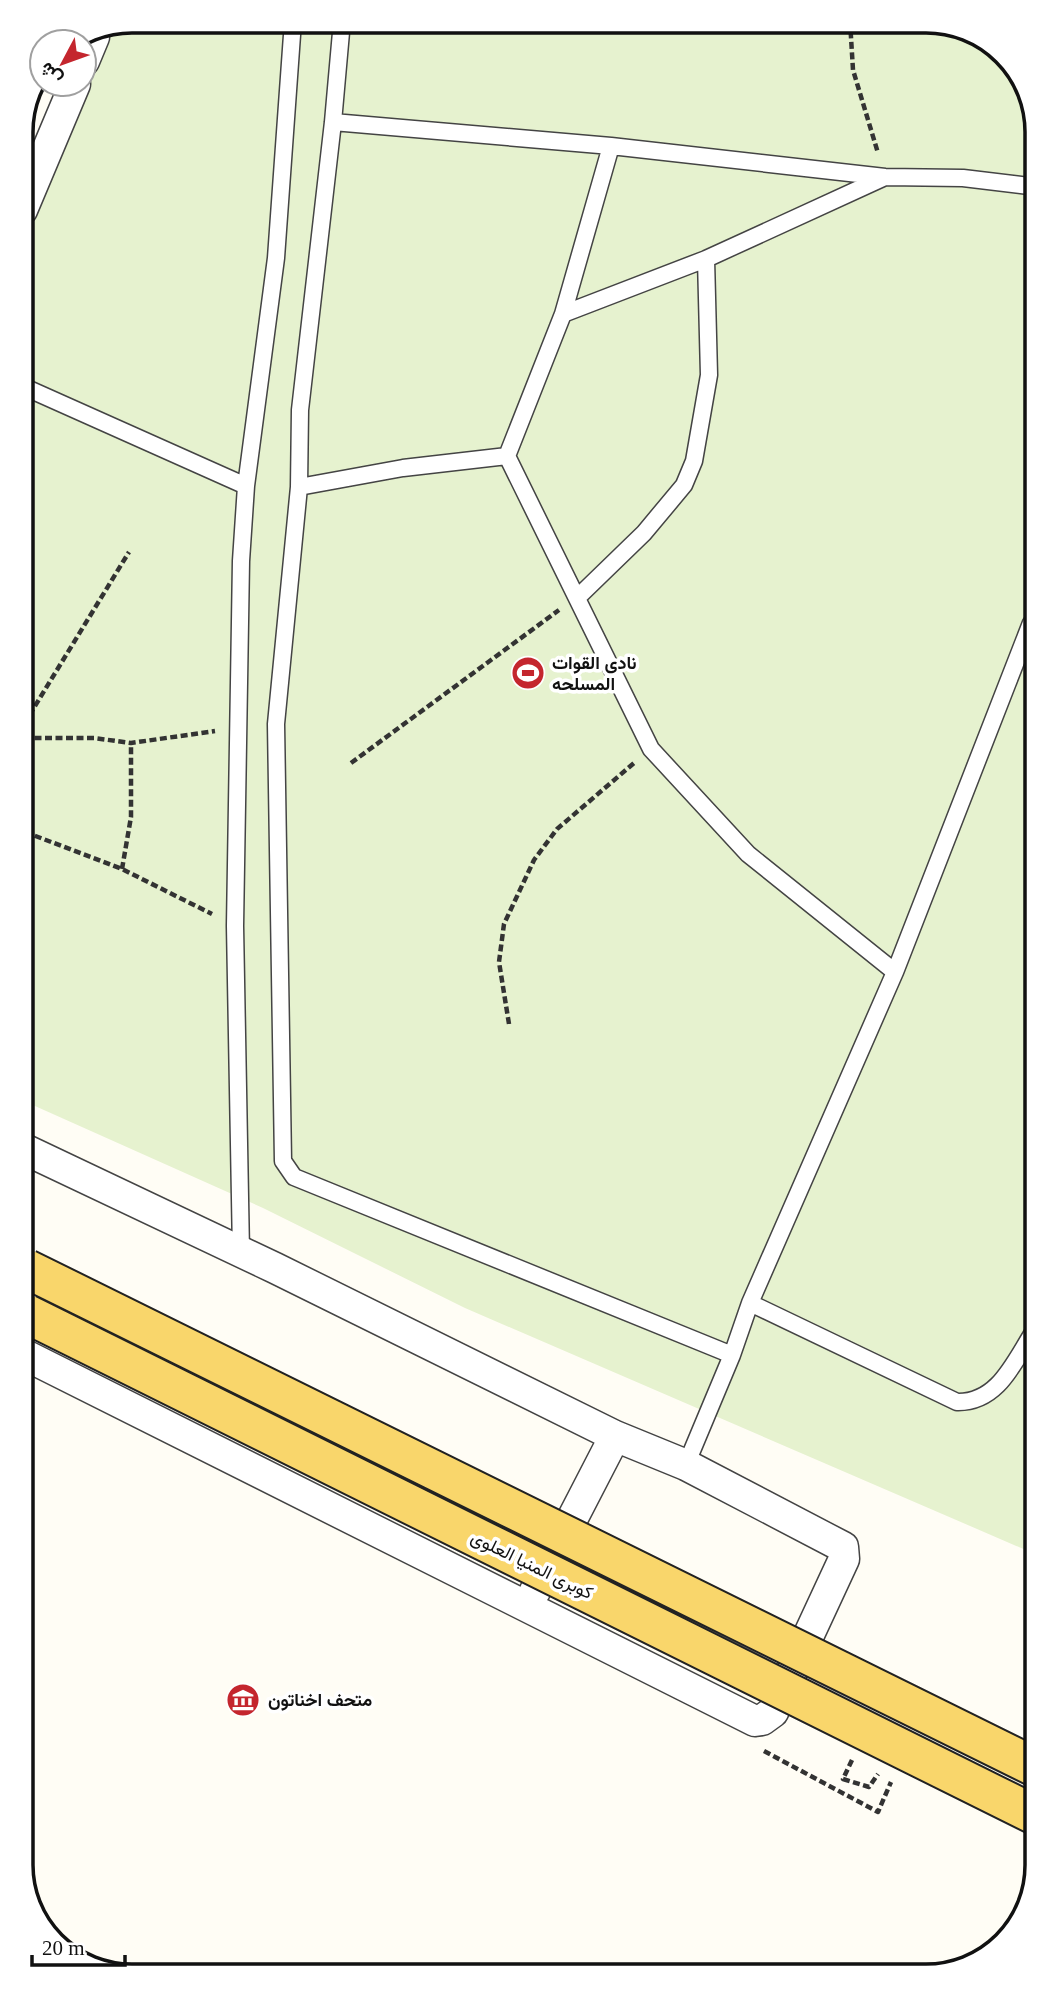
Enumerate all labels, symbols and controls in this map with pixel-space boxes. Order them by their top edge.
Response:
north arrow [28,28,98,98]
text: ش [35,58,67,89]
place label: نادى القوات المسلحه [552,653,637,694]
sports icon: نادى القوات المسلحه [509,654,547,692]
street label: كوبرى المنيا العلوى [467,1527,596,1604]
museum icon: متحف اخناتون [224,1681,262,1719]
place label: متحف اخناتون [268,1690,372,1711]
scale bar [32,1924,124,1968]
text: 20 m [42,1936,85,1960]

